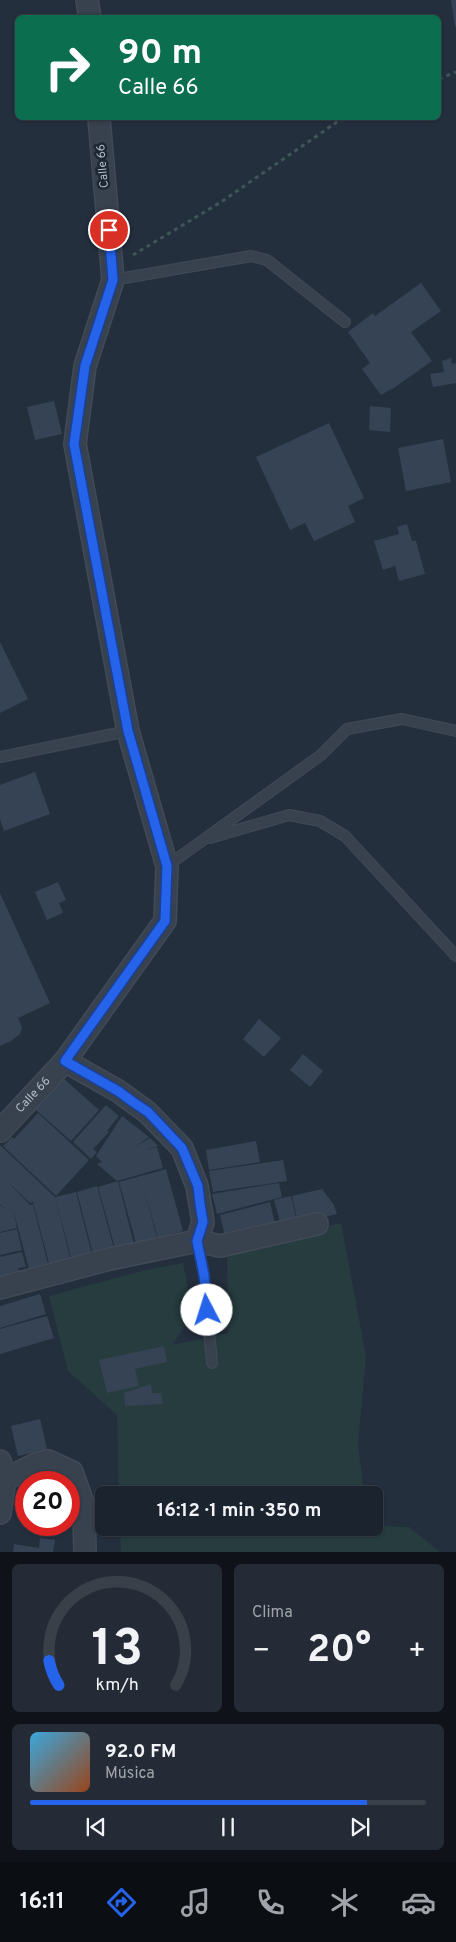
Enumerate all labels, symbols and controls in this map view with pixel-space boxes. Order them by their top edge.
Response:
text: 90 m [118,32,202,76]
icon: right [35,35,100,100]
text: Calle 66 [118,75,199,102]
street label: Calle 66 [93,143,113,189]
pin [88,209,130,251]
icon: arrive [95,216,123,244]
street label: Calle 66 [12,1074,54,1117]
position arrow [180,1283,232,1335]
speed limit sign: 20 [15,1471,80,1536]
text: 16:12 · 1 min · 350 m [157,1499,321,1523]
text: Clima [252,1603,293,1623]
text: 13 [91,1618,143,1684]
text: 20° [307,1627,371,1676]
text: − [252,1634,270,1670]
text: + [408,1634,426,1670]
text: km/h [95,1674,139,1697]
text: 92.0 FM [105,1740,176,1764]
text: Música [105,1764,155,1784]
icon: previous [82,1813,110,1841]
icon: pause [214,1813,242,1841]
icon: next [346,1813,374,1841]
icon: directions [104,1885,139,1920]
icon: music [178,1885,213,1920]
icon: phone [253,1885,288,1920]
icon: climate [327,1885,362,1920]
icon: car [401,1885,436,1920]
text: 16:11 [20,1889,65,1916]

